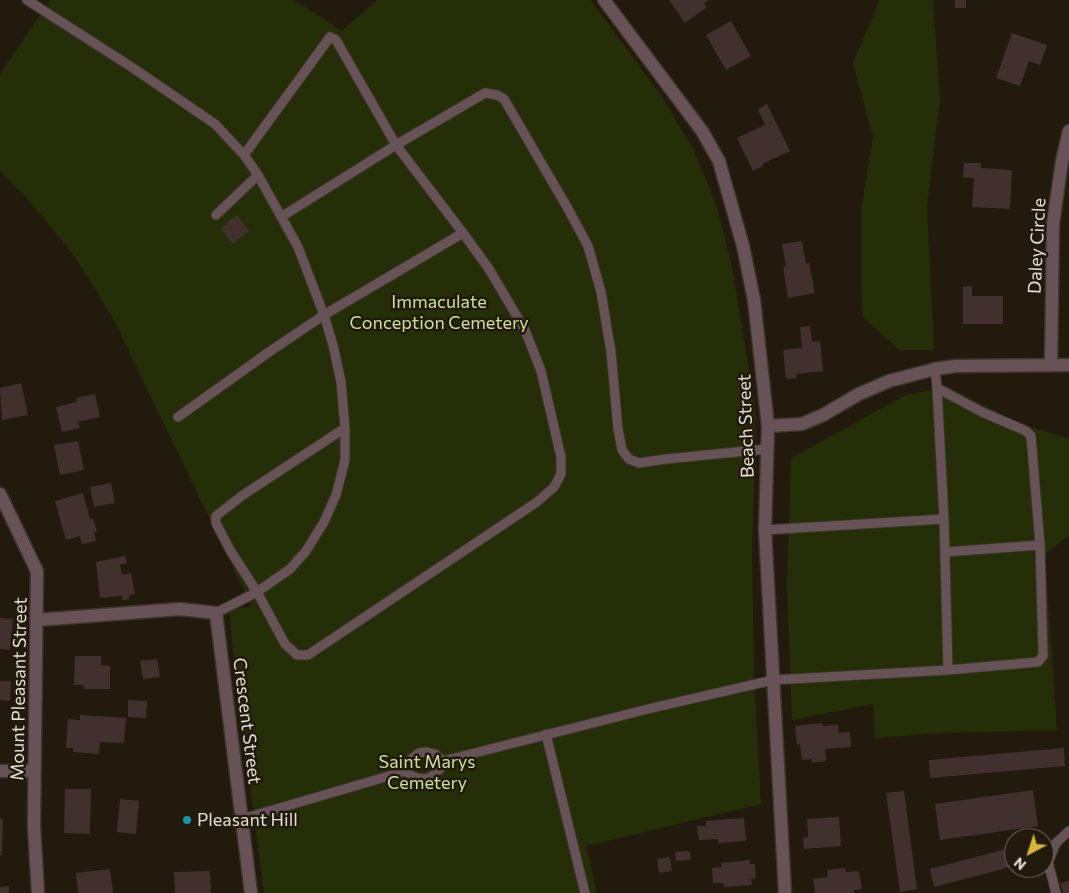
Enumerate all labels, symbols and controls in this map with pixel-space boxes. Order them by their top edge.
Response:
street label: Daley Circle [1024,197,1050,295]
park label: Immaculate Conception Cemetery [350,291,528,334]
street label: Beach Street [733,374,759,478]
street label: Mount Pleasant Street [7,597,31,781]
street label: Crescent Street [229,657,265,785]
park label: Saint Marys Cemetery [379,751,475,794]
place label: Pleasant Hill [197,809,298,831]
marker: Pleasant Hill [181,814,193,826]
north arrow [1004,828,1054,878]
text: N [1010,854,1029,874]

